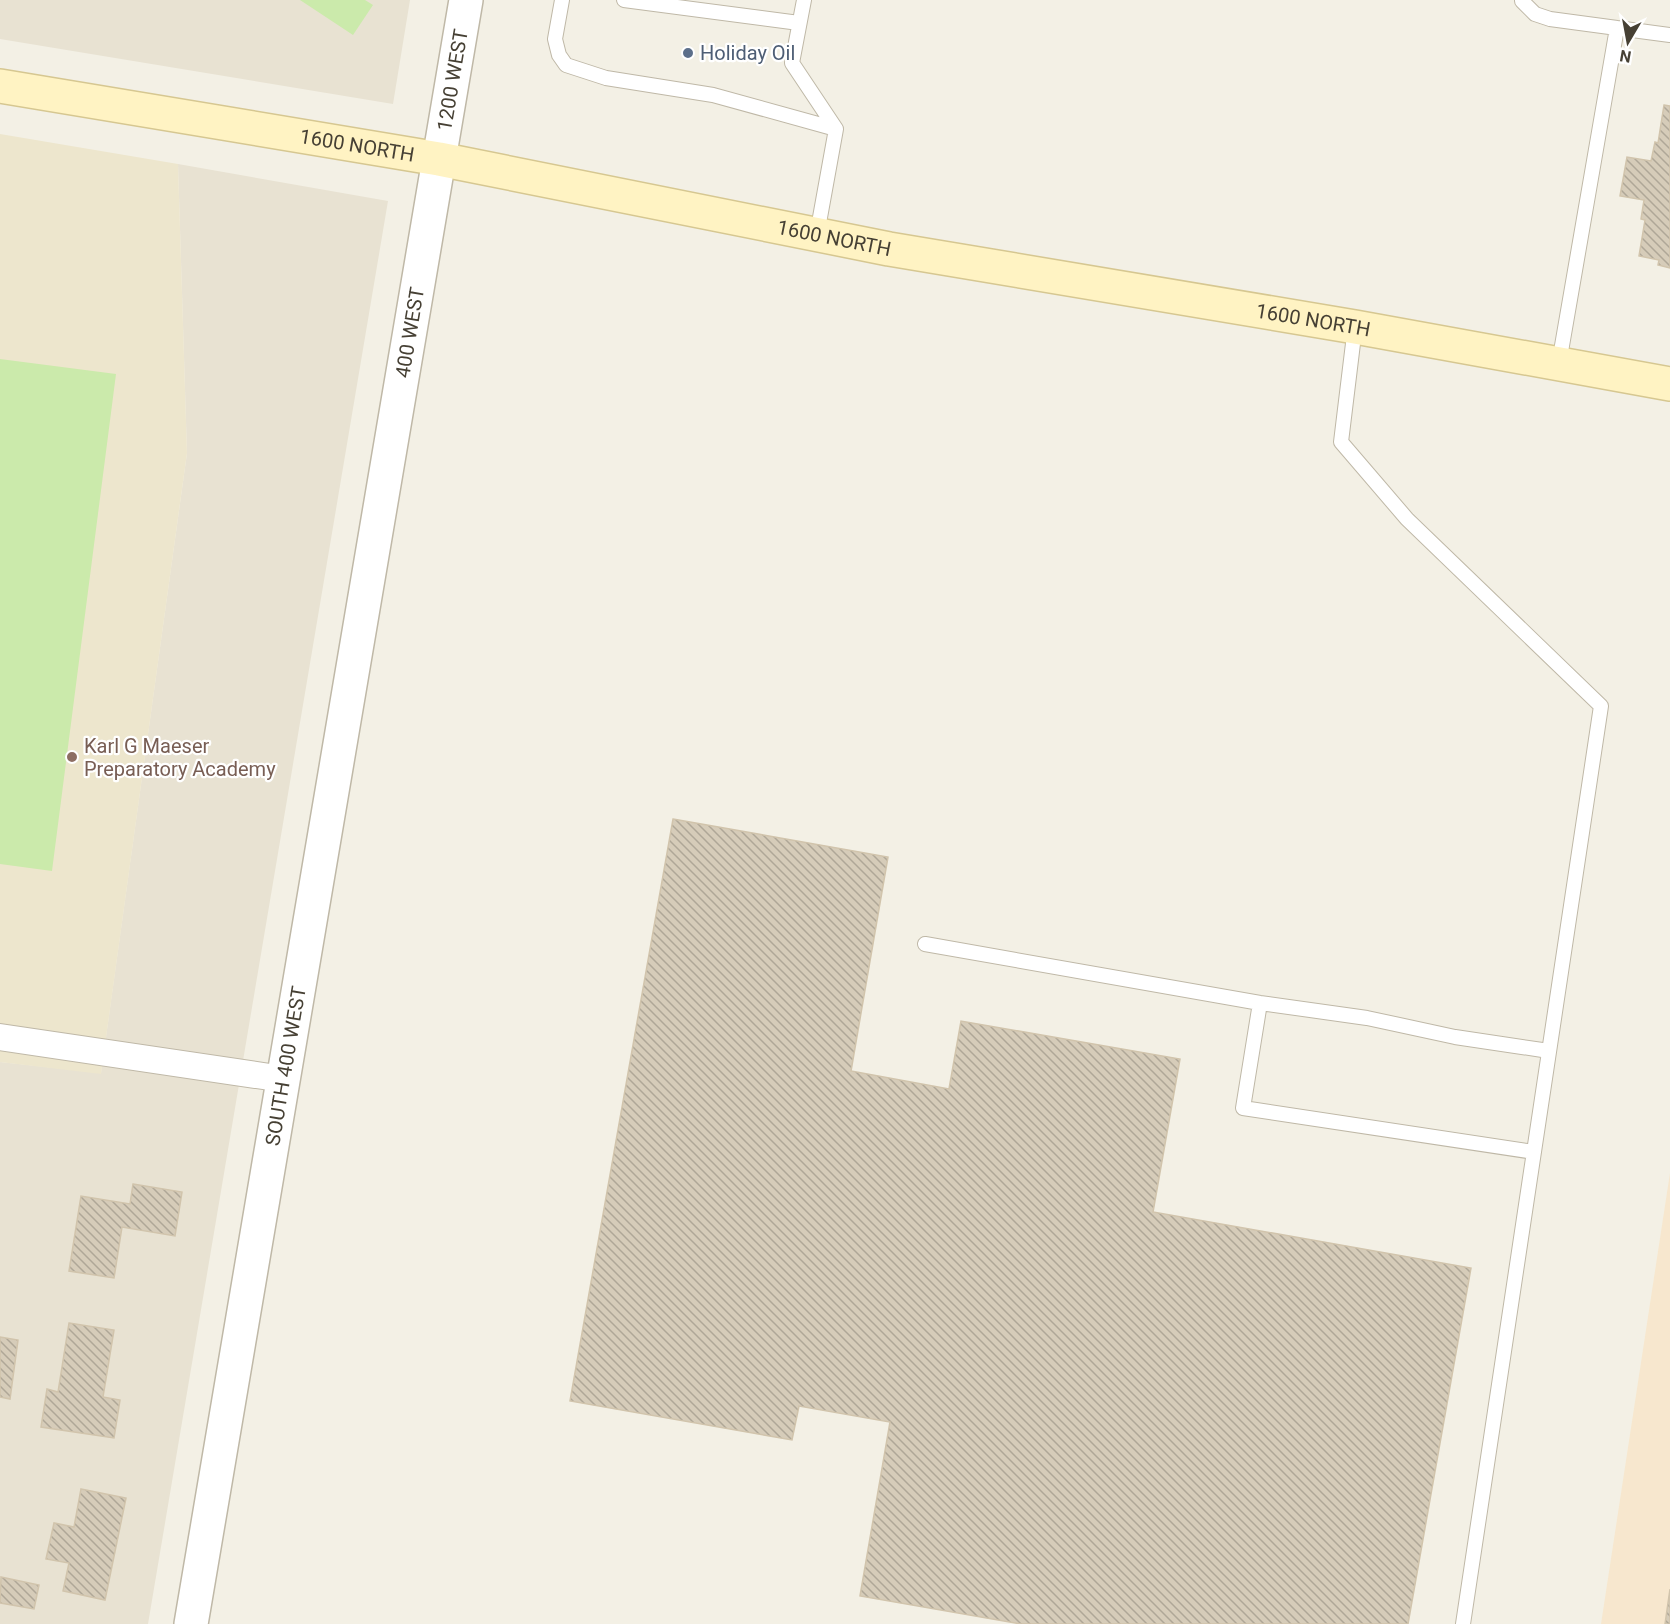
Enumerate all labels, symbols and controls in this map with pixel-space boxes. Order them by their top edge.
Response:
north arrow [1598,12,1658,72]
street label: 1200 WEST [432,27,473,133]
place label: Holiday Oil [700,41,795,65]
marker: Holiday Oil [681,46,695,60]
text: N [1618,46,1633,67]
street label: 1600 NORTH [298,124,416,167]
street label: 1600 NORTH [775,215,893,261]
street label: 400 WEST [390,285,429,380]
street label: 1600 NORTH [1254,299,1372,342]
place label: Karl G Maeser Preparatory Academy [84,734,276,781]
marker: Karl G Maeser Preparatory Academy [65,750,79,764]
street label: SOUTH 400 WEST [260,984,311,1148]

